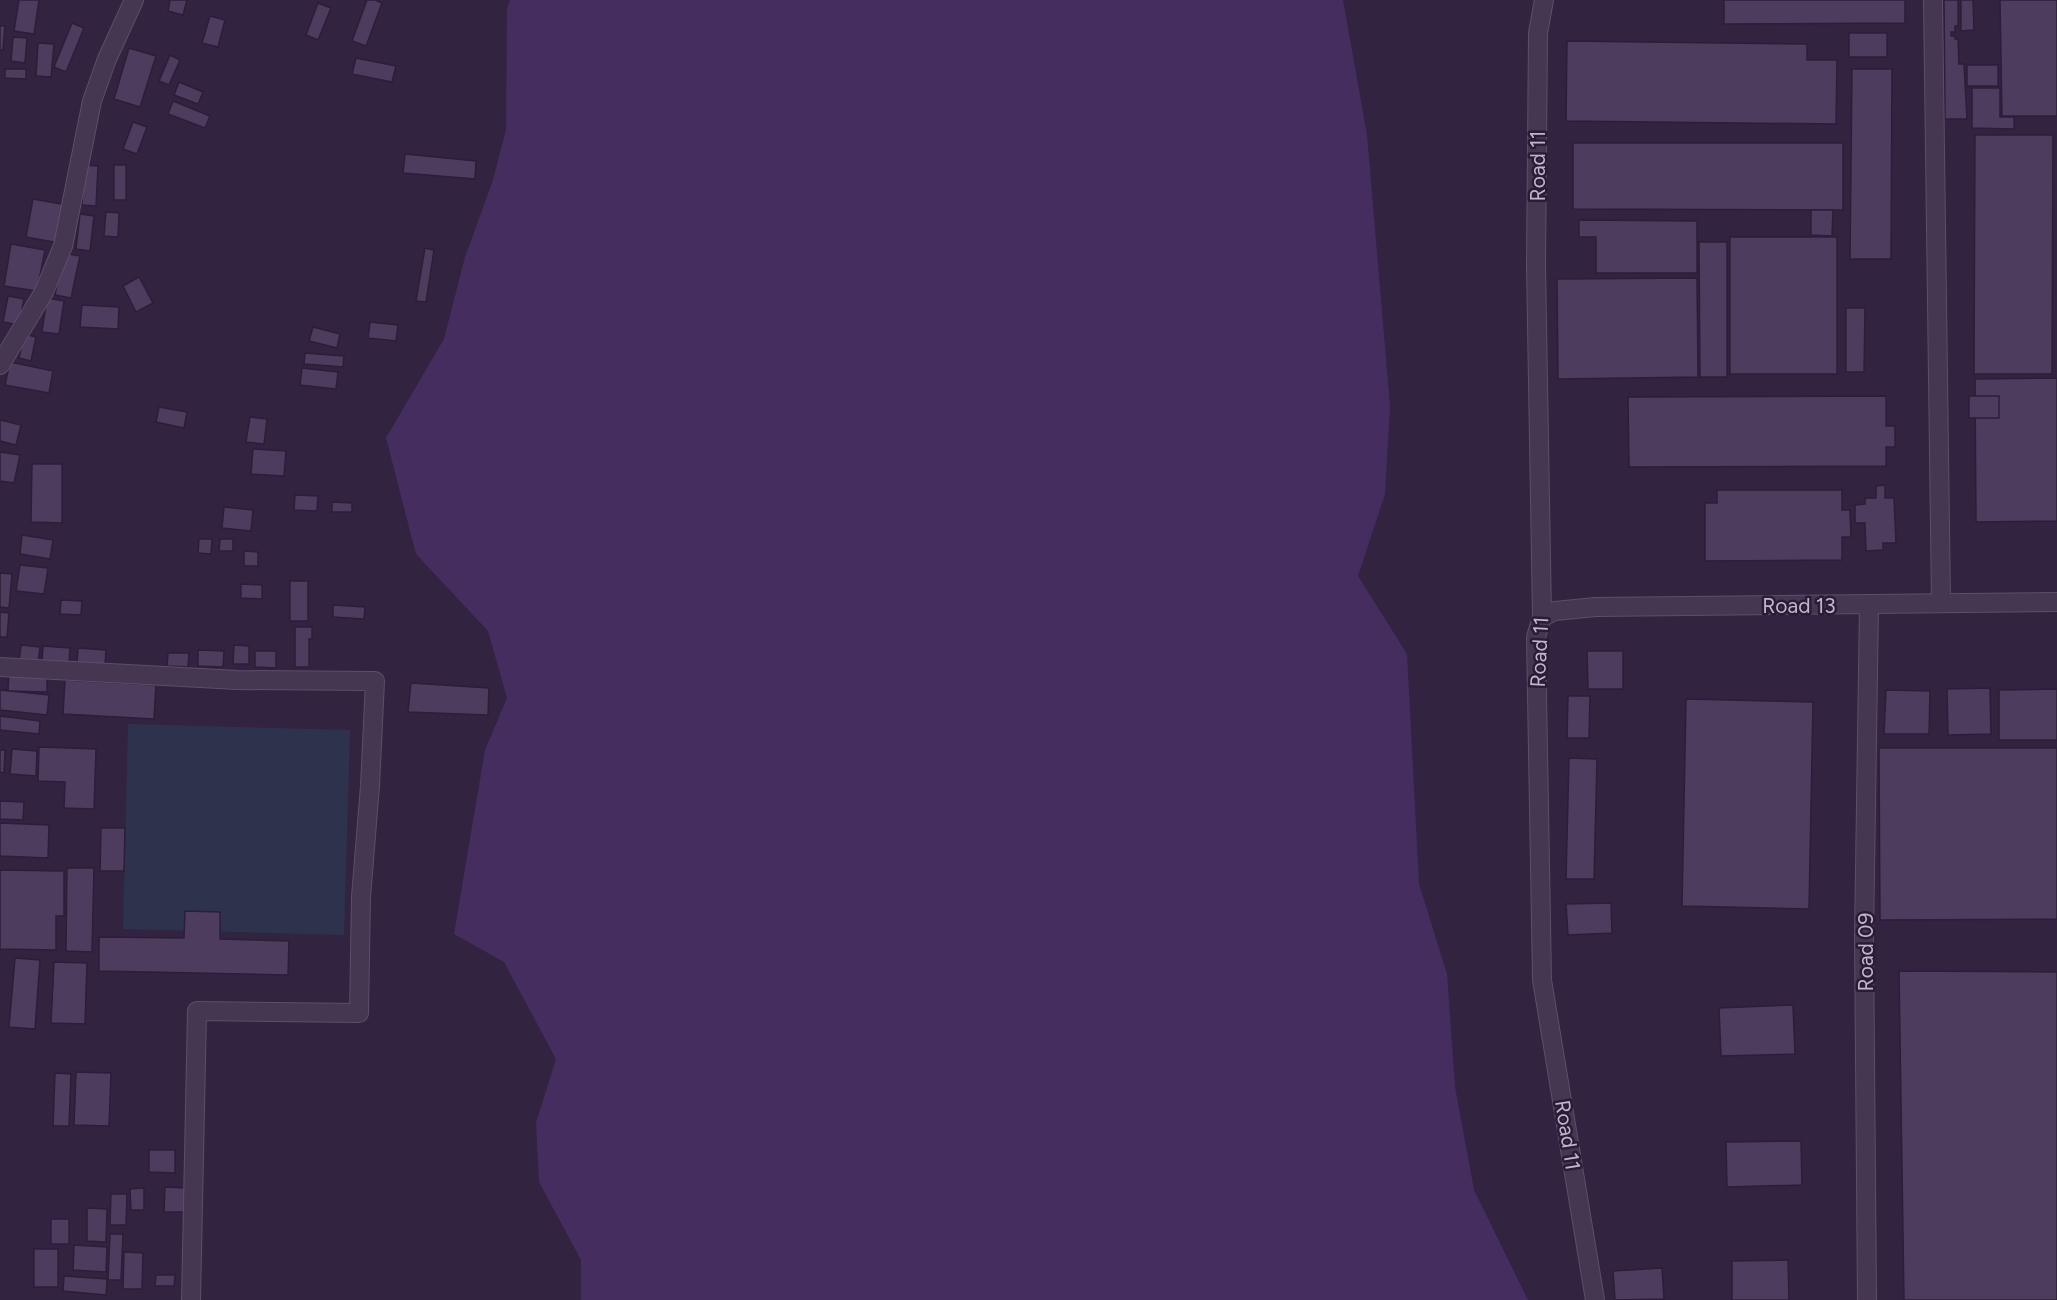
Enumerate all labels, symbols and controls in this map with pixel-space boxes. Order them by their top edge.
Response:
street label: Road 11 [1525,131,1550,201]
street label: Road 13 [1762,593,1836,618]
street label: Road 11 [1525,616,1553,688]
street label: Road 09 [1853,913,1878,991]
street label: Road 11 [1550,1098,1586,1172]

